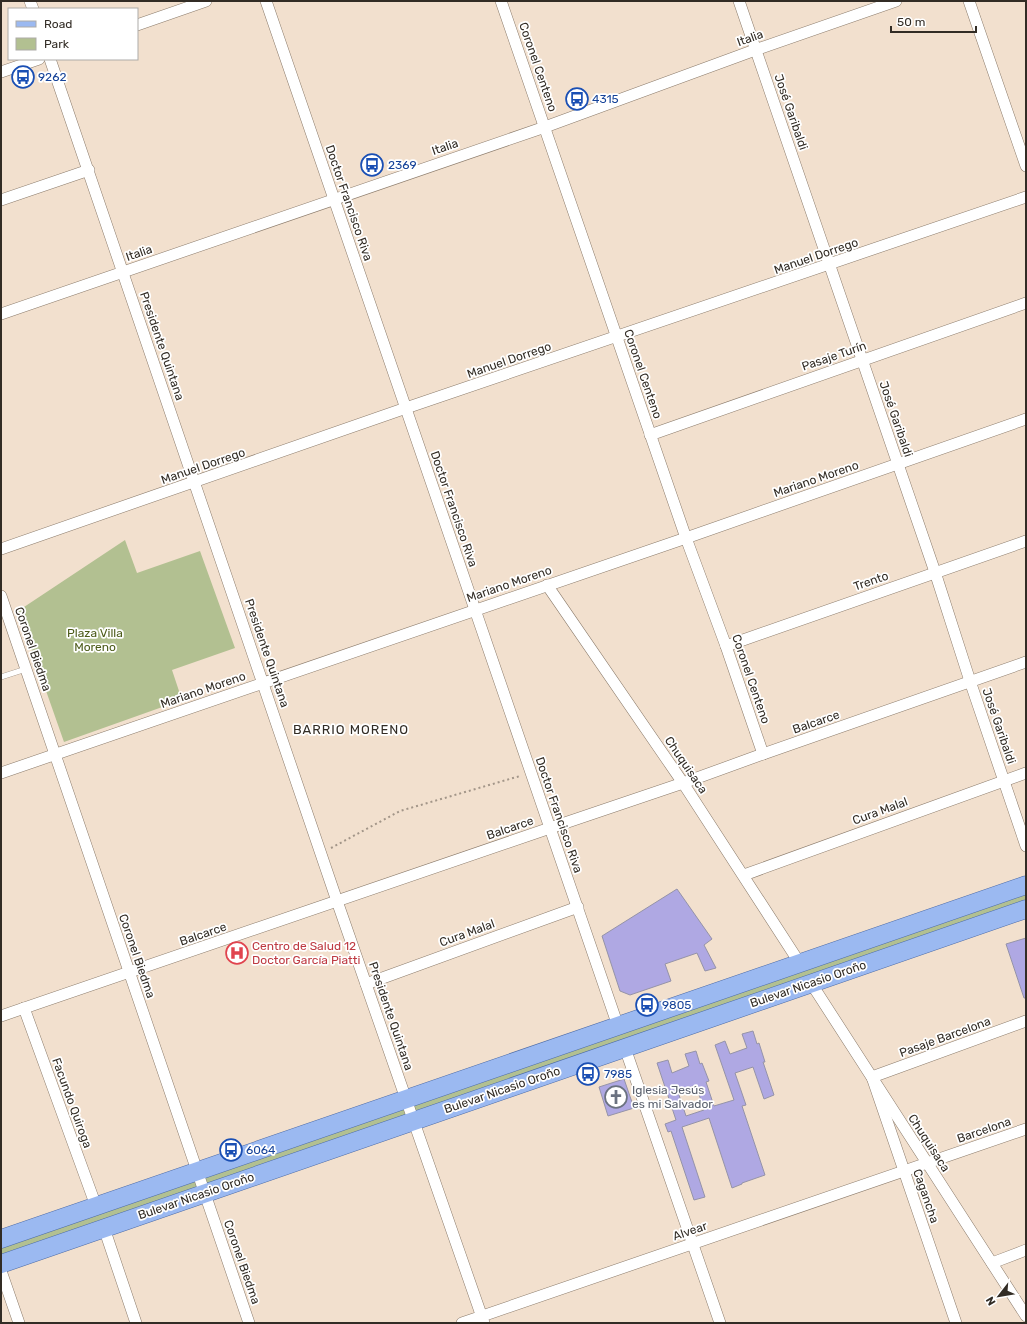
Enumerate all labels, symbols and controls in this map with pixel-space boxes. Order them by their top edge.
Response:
legend [8,8,138,60]
scale bar [891,8,976,34]
text: 50 m [897,15,925,29]
text: Road [44,17,72,31]
street label: Coronel Centeno [516,21,560,114]
street label: Italia [735,27,765,49]
text: Park [44,37,70,51]
bus stop icon: 9262 [10,64,36,90]
place label: 9262 [38,70,66,84]
street label: José Garibaldi [771,72,811,152]
bus stop icon: 4315 [564,86,590,112]
place label: 4315 [592,92,619,106]
street label: Italia [430,136,460,158]
street label: Doctor Francisco Riva [323,143,375,263]
bus stop icon: 2369 [359,152,385,178]
place label: 2369 [388,158,417,172]
street label: Manuel Dorrego [772,235,860,277]
street label: Italia [124,242,154,264]
street label: Presidente Quintana [137,290,187,402]
street label: Coronel Centeno [621,328,665,421]
street label: Pasaje Turín [800,338,868,374]
street label: Manuel Dorrego [465,339,553,381]
street label: José Garibaldi [876,379,916,459]
street label: Manuel Dorrego [159,445,247,487]
street label: Doctor Francisco Riva [428,449,480,569]
street label: Mariano Moreno [772,458,860,500]
street label: Mariano Moreno [465,563,553,605]
street label: Trento [852,569,890,593]
street label: Presidente Quintana [242,597,292,709]
street label: Coronel Biedma [12,605,54,693]
park label: Plaza Villa Moreno [67,626,123,654]
street label: Coronel Centeno [729,633,773,726]
street label: Mariano Moreno [159,669,247,711]
street label: José Garibaldi [979,686,1019,766]
street label: Balcarce [791,707,842,737]
district label: BARRIO MORENO [293,722,409,737]
street label: Chuquisaca [662,734,710,796]
street label: Doctor Francisco Riva [533,755,585,875]
street label: Cura Malal [850,795,910,827]
street label: Balcarce [485,813,536,843]
street label: Coronel Biedma [116,912,158,1000]
street label: Cura Malal [437,917,497,949]
street label: Balcarce [178,919,229,949]
place label: Centro de Salud 12 Doctor García Piatti [252,939,360,967]
hospital icon: Centro de Salud 12 Doctor García Piatti [224,940,250,966]
street label: Bulevar Nicasio Oroño [748,958,868,1010]
street label: Presidente Quintana [366,960,416,1072]
bus stop icon: 9805 [634,992,660,1018]
place label: 9805 [662,998,692,1012]
street label: Pasaje Barcelona [898,1014,992,1060]
street label: Facundo Quiroga [49,1056,95,1150]
bus stop icon: 7985 [575,1061,601,1087]
street label: Bulevar Nicasio Oroño [442,1064,562,1116]
place label: 7985 [604,1067,632,1081]
place label: Iglesia Jesús es mi Salvador [632,1083,713,1111]
church icon: Iglesia Jesús es mi Salvador [603,1084,629,1110]
street label: Chuquisaca [905,1112,953,1174]
street label: Barcelona [955,1114,1013,1146]
bus stop icon: 6064 [218,1137,244,1163]
place label: 6064 [246,1143,276,1157]
street label: Cagancha [910,1167,942,1225]
street label: Bulevar Nicasio Oroño [136,1170,256,1222]
street label: Coronel Biedma [221,1218,263,1306]
street label: Alvear [671,1218,709,1243]
north arrow [979,1276,1019,1316]
text: N [983,1294,998,1308]

